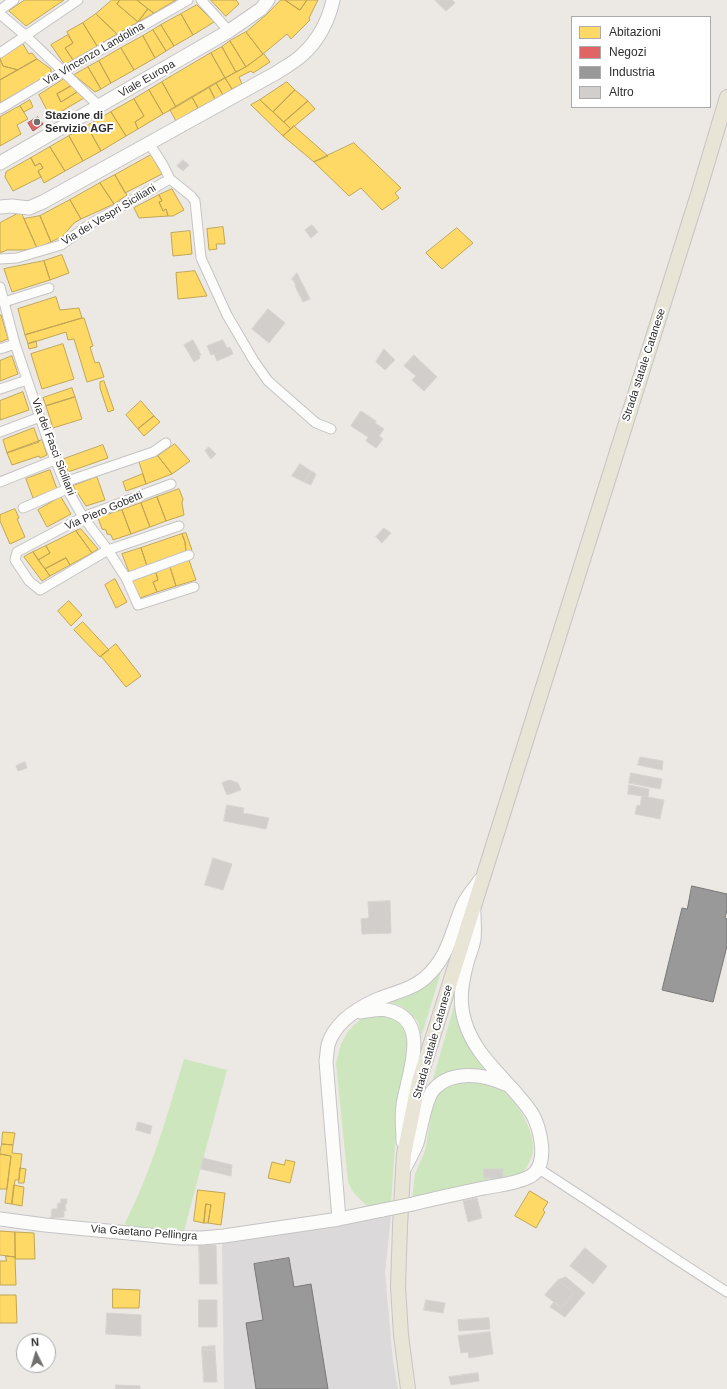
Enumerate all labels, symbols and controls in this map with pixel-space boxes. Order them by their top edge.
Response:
legend [571,16,711,108]
street label: Via Vincenzo Landolina [41,20,147,88]
text: Abitazioni [609,25,661,39]
text: Negozi [609,45,646,59]
street label: Viale Europa [117,58,177,100]
text: Industria [609,65,655,79]
text: Altro [609,85,634,99]
place label: Stazione di Servizio AGF [45,109,113,135]
marker: Stazione di Servizio AGF [32,117,42,127]
street label: Via dei Vespri Siciliani [60,182,158,248]
street label: Strada statale Catanese [619,307,669,423]
street label: Via dei Fasci Siciliani [28,396,78,498]
street label: Via Piero Gobetti [63,489,145,533]
street label: Strada statale Catanese [410,983,456,1101]
street label: Via Gaetano Pellingra [90,1223,198,1243]
north arrow [16,1333,56,1373]
text: N [31,1336,40,1348]

